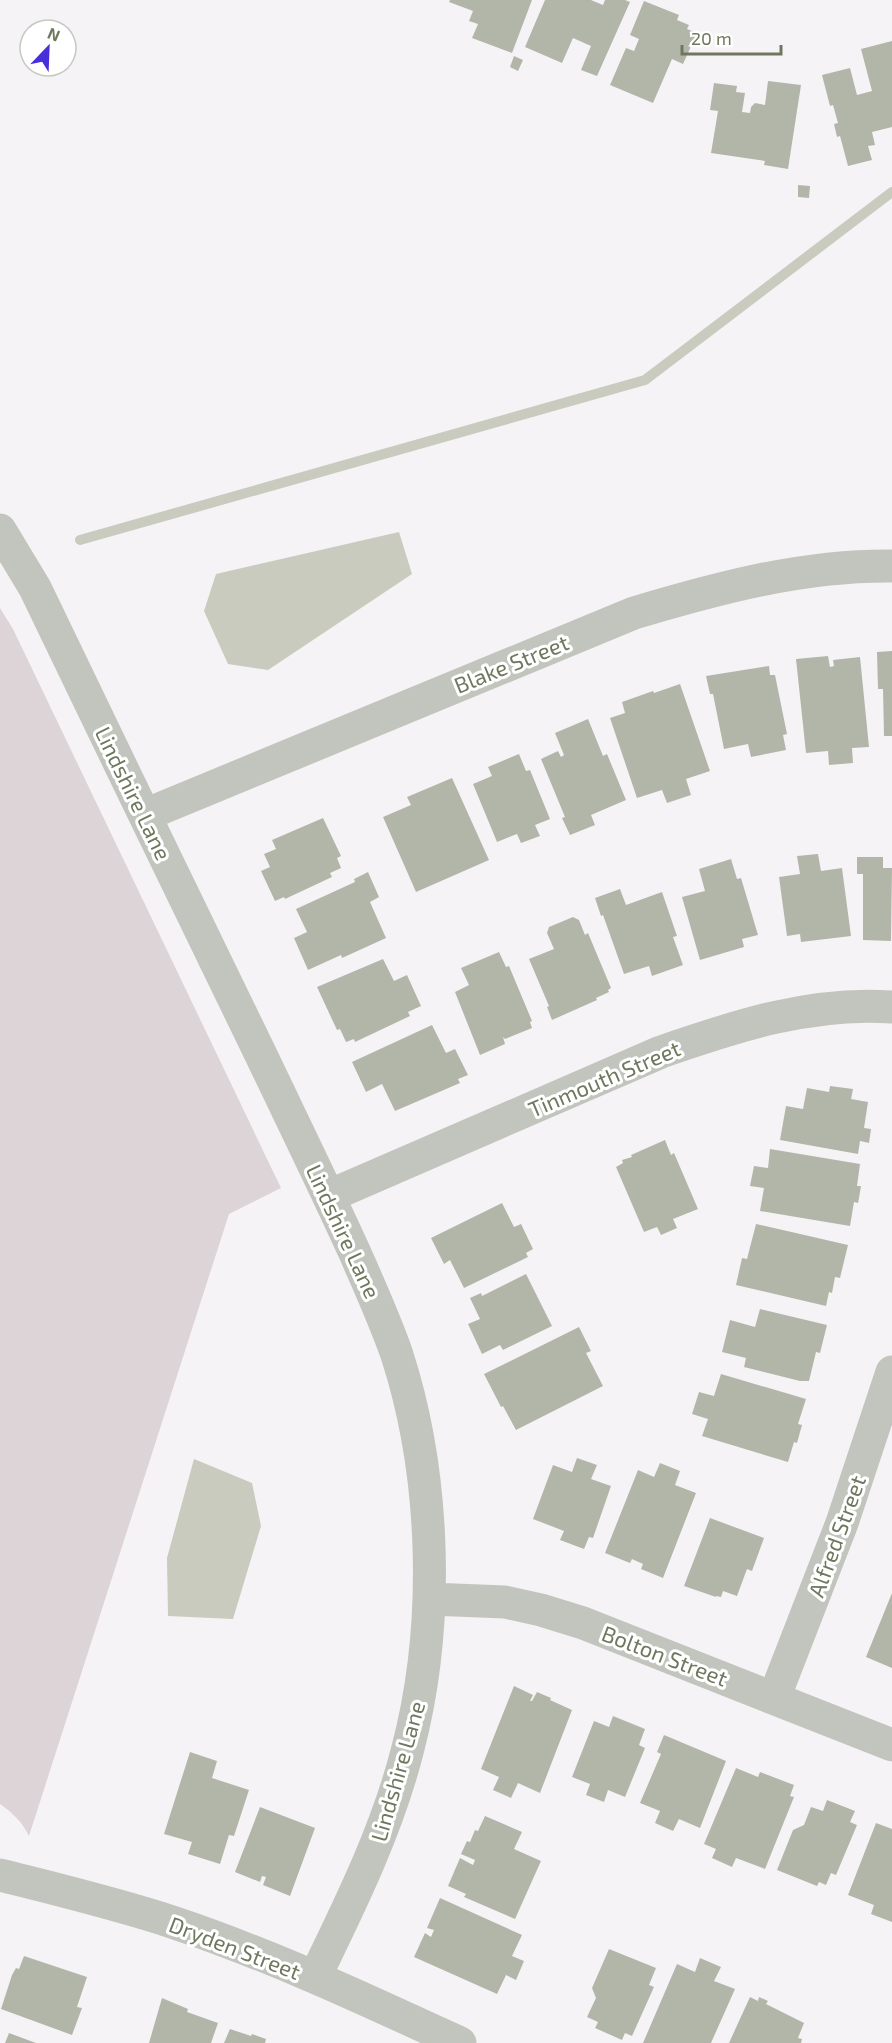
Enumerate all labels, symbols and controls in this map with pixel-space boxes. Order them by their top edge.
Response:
north arrow [18,18,78,78]
scale bar [682,18,781,56]
text: N [45,23,63,45]
text: 20 m [691,27,732,49]
street label: Blake Street [450,628,572,698]
street label: Lindshire Lane [91,722,177,864]
street label: Tinmouth Street [524,1034,684,1122]
street label: Lindshire Lane [302,1160,386,1302]
street label: Alfred Street [802,1472,870,1600]
street label: Bolton Street [599,1619,731,1691]
street label: Lindshire Lane [365,1698,429,1844]
street label: Dryden Street [166,1910,304,1984]

